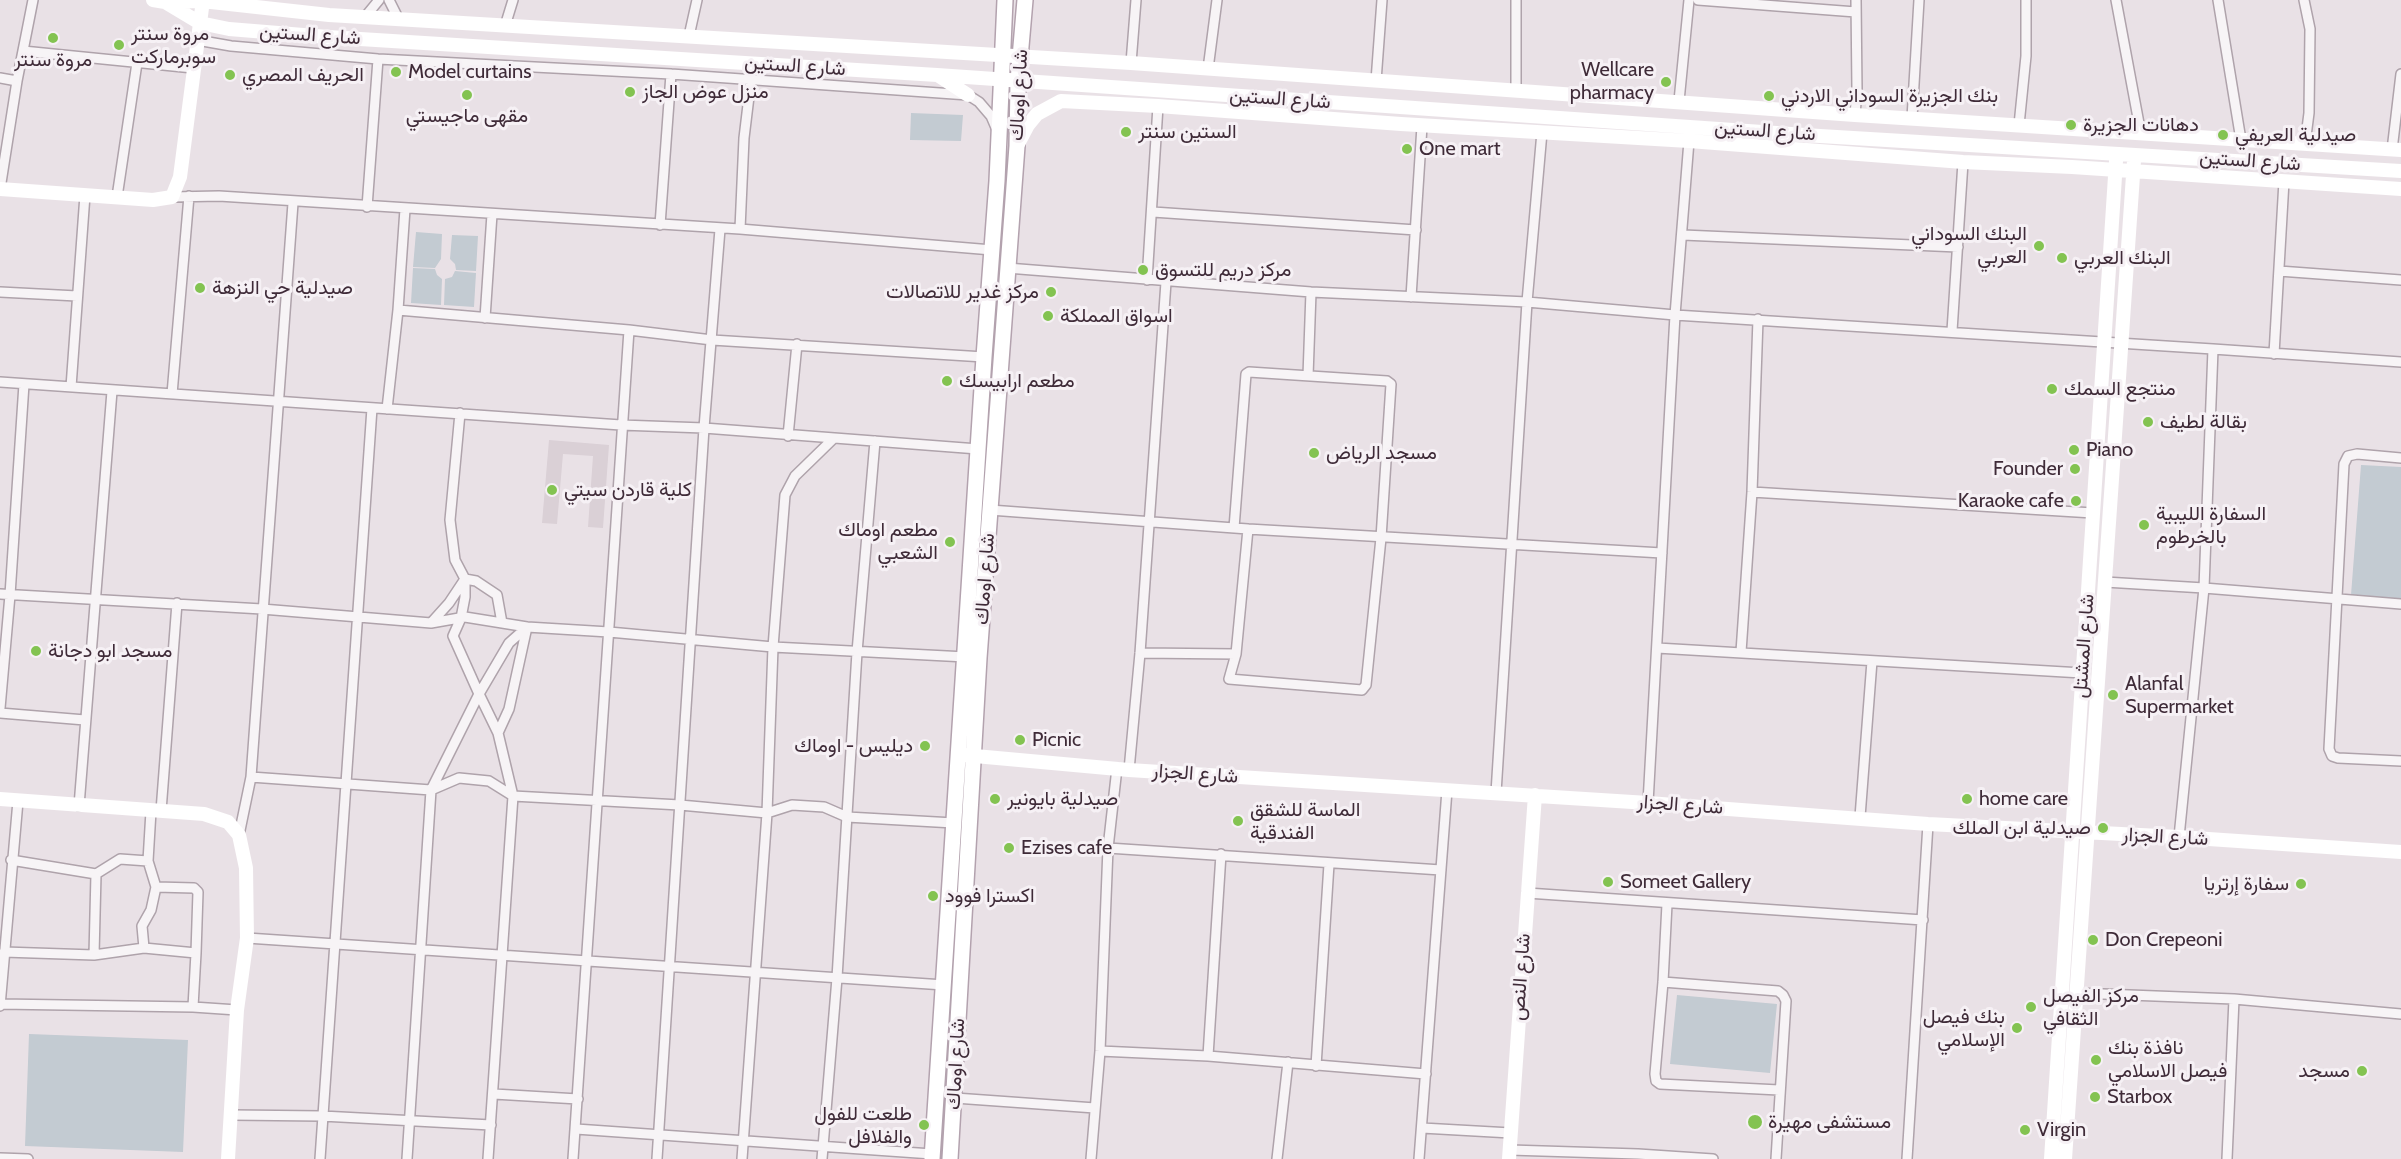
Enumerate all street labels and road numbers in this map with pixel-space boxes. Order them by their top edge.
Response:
street label: شارع الستين [259,19,361,51]
street label: شارع اوماك [1005,49,1033,141]
street label: شارع الستين [744,50,846,82]
street label: شارع الستين [1229,83,1331,115]
street label: شارع الستين [1714,115,1816,147]
street label: شارع الستين [2199,145,2301,177]
street label: شارع اوماك [970,532,1000,626]
street label: شارع المشتل [2068,593,2100,699]
street label: شارع الجزار [1151,759,1239,789]
street label: شارع الجزار [1636,790,1724,820]
street label: شارع الجزار [2121,823,2209,851]
street label: شارع النص [1506,933,1536,1021]
street label: شارع اوماك [942,1018,970,1110]

